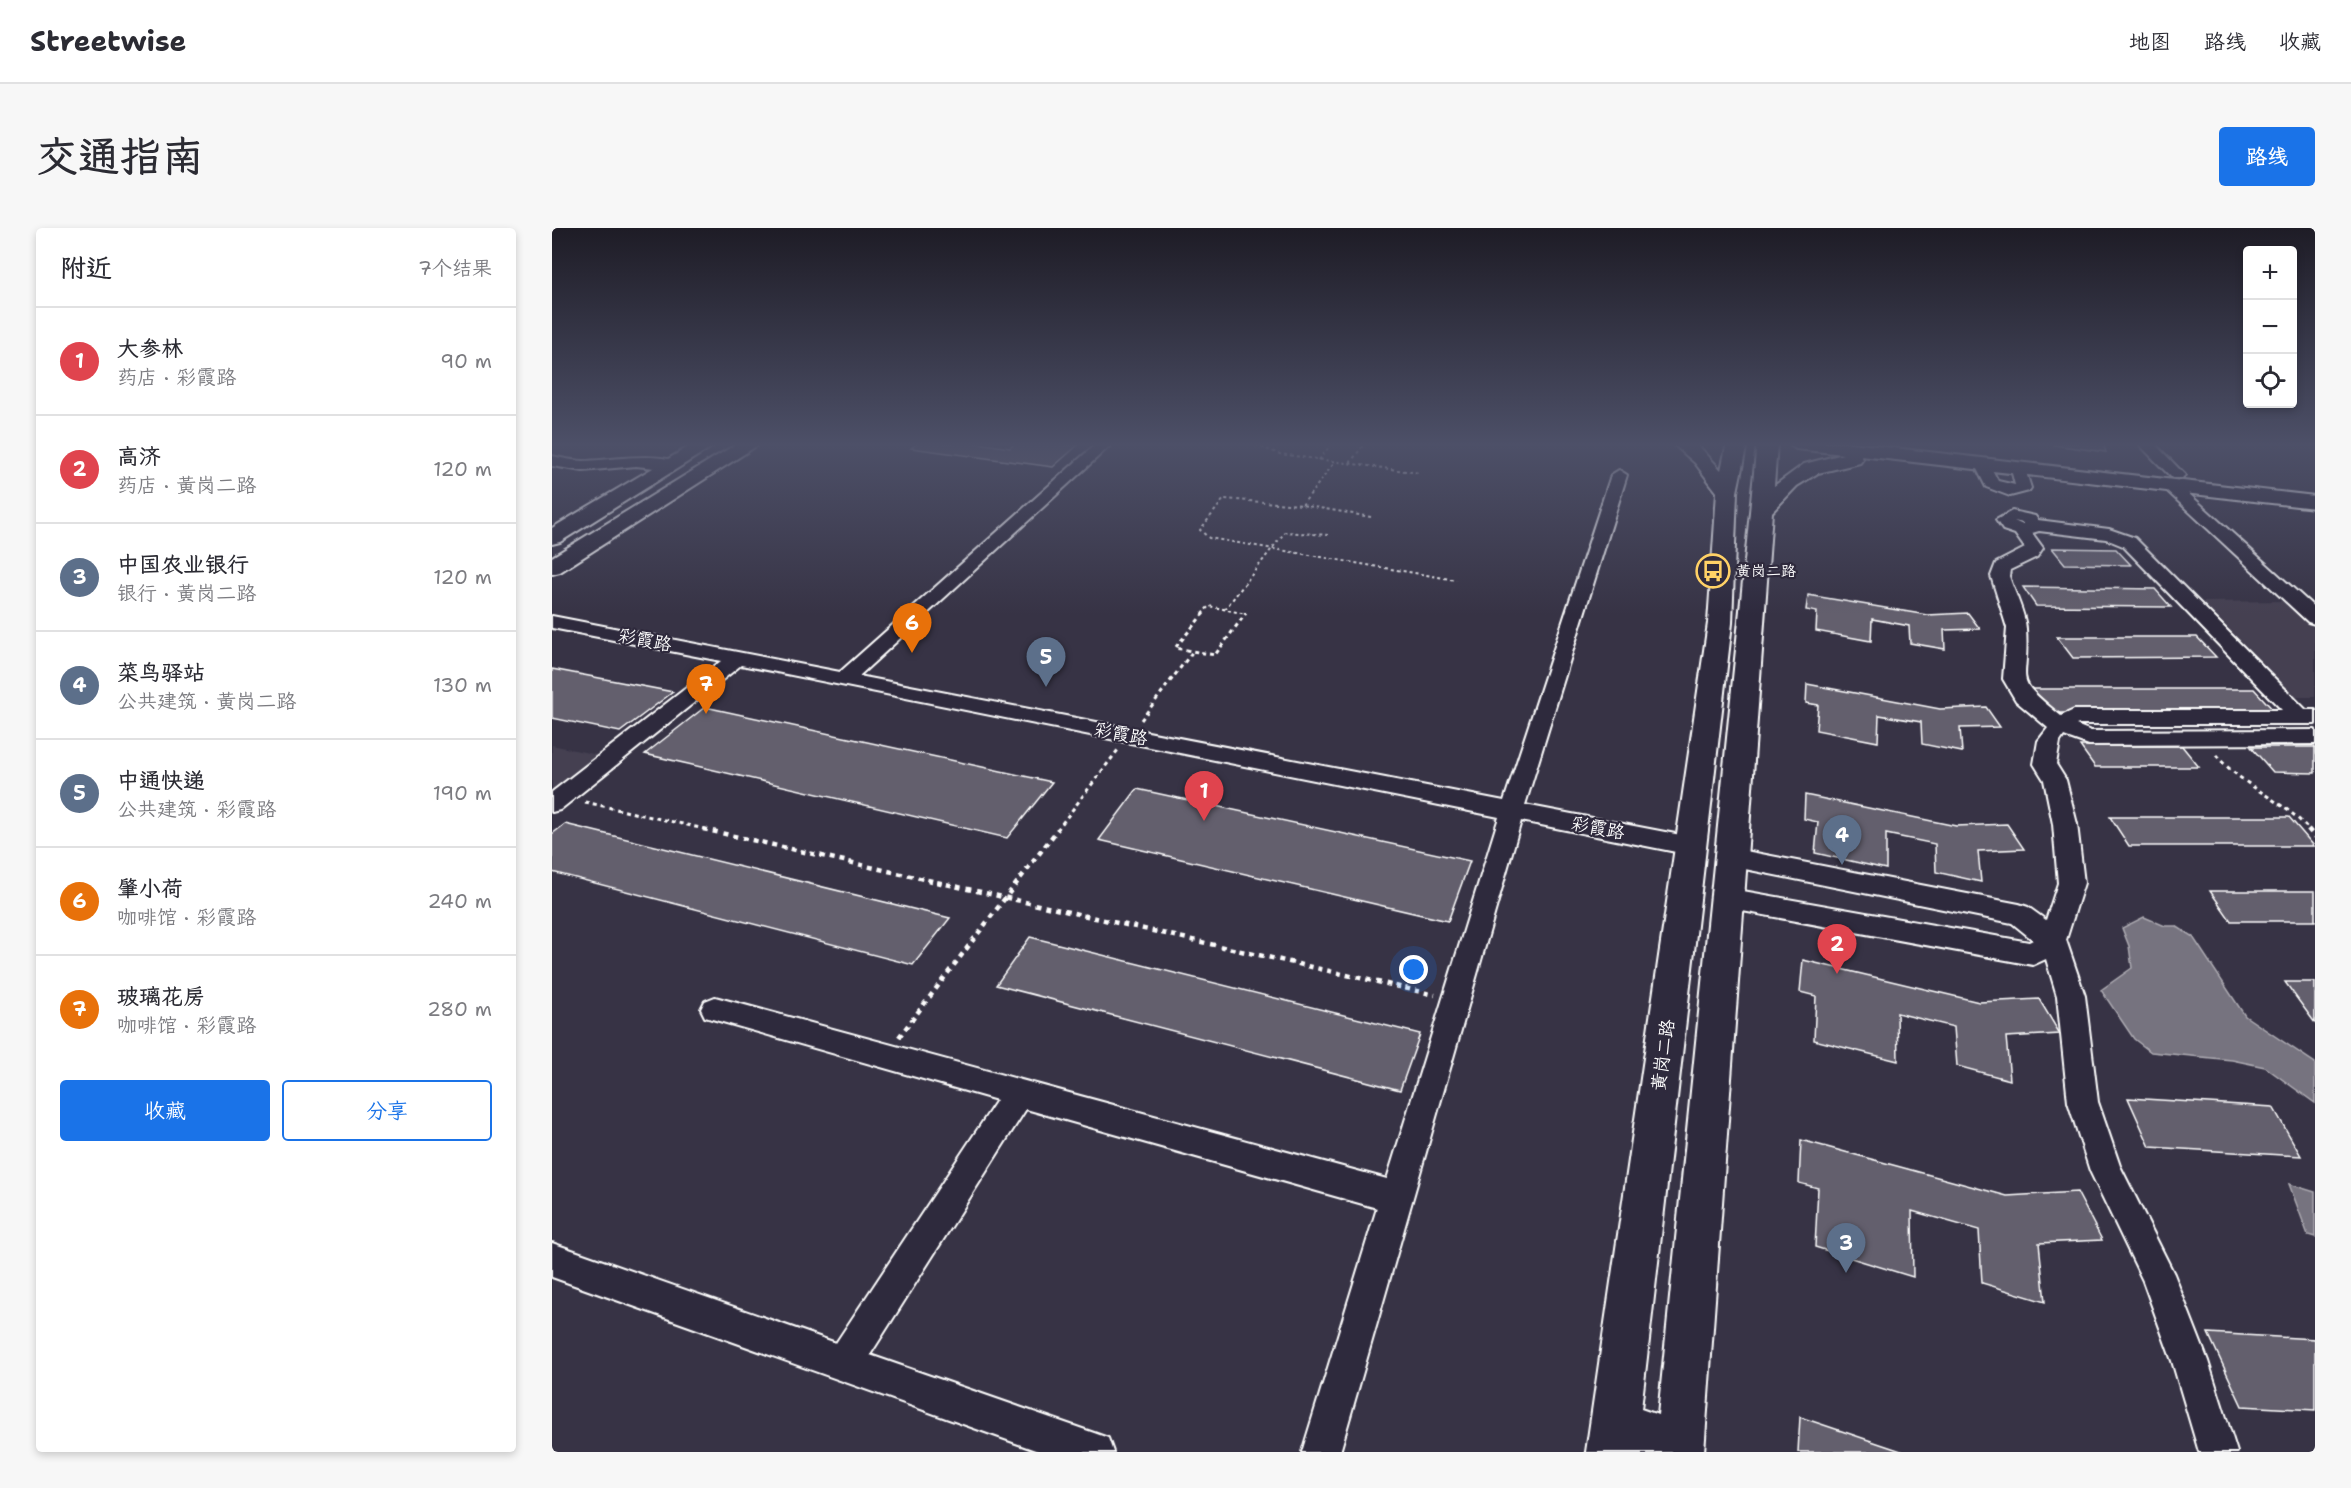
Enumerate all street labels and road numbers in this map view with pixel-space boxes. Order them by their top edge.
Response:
street label: 彩霞路 [616,623,674,657]
street label: 彩霞路 [1092,717,1150,751]
street label: 彩霞路 [1569,811,1627,845]
street label: 黄岗二路 [1646,1018,1680,1092]

